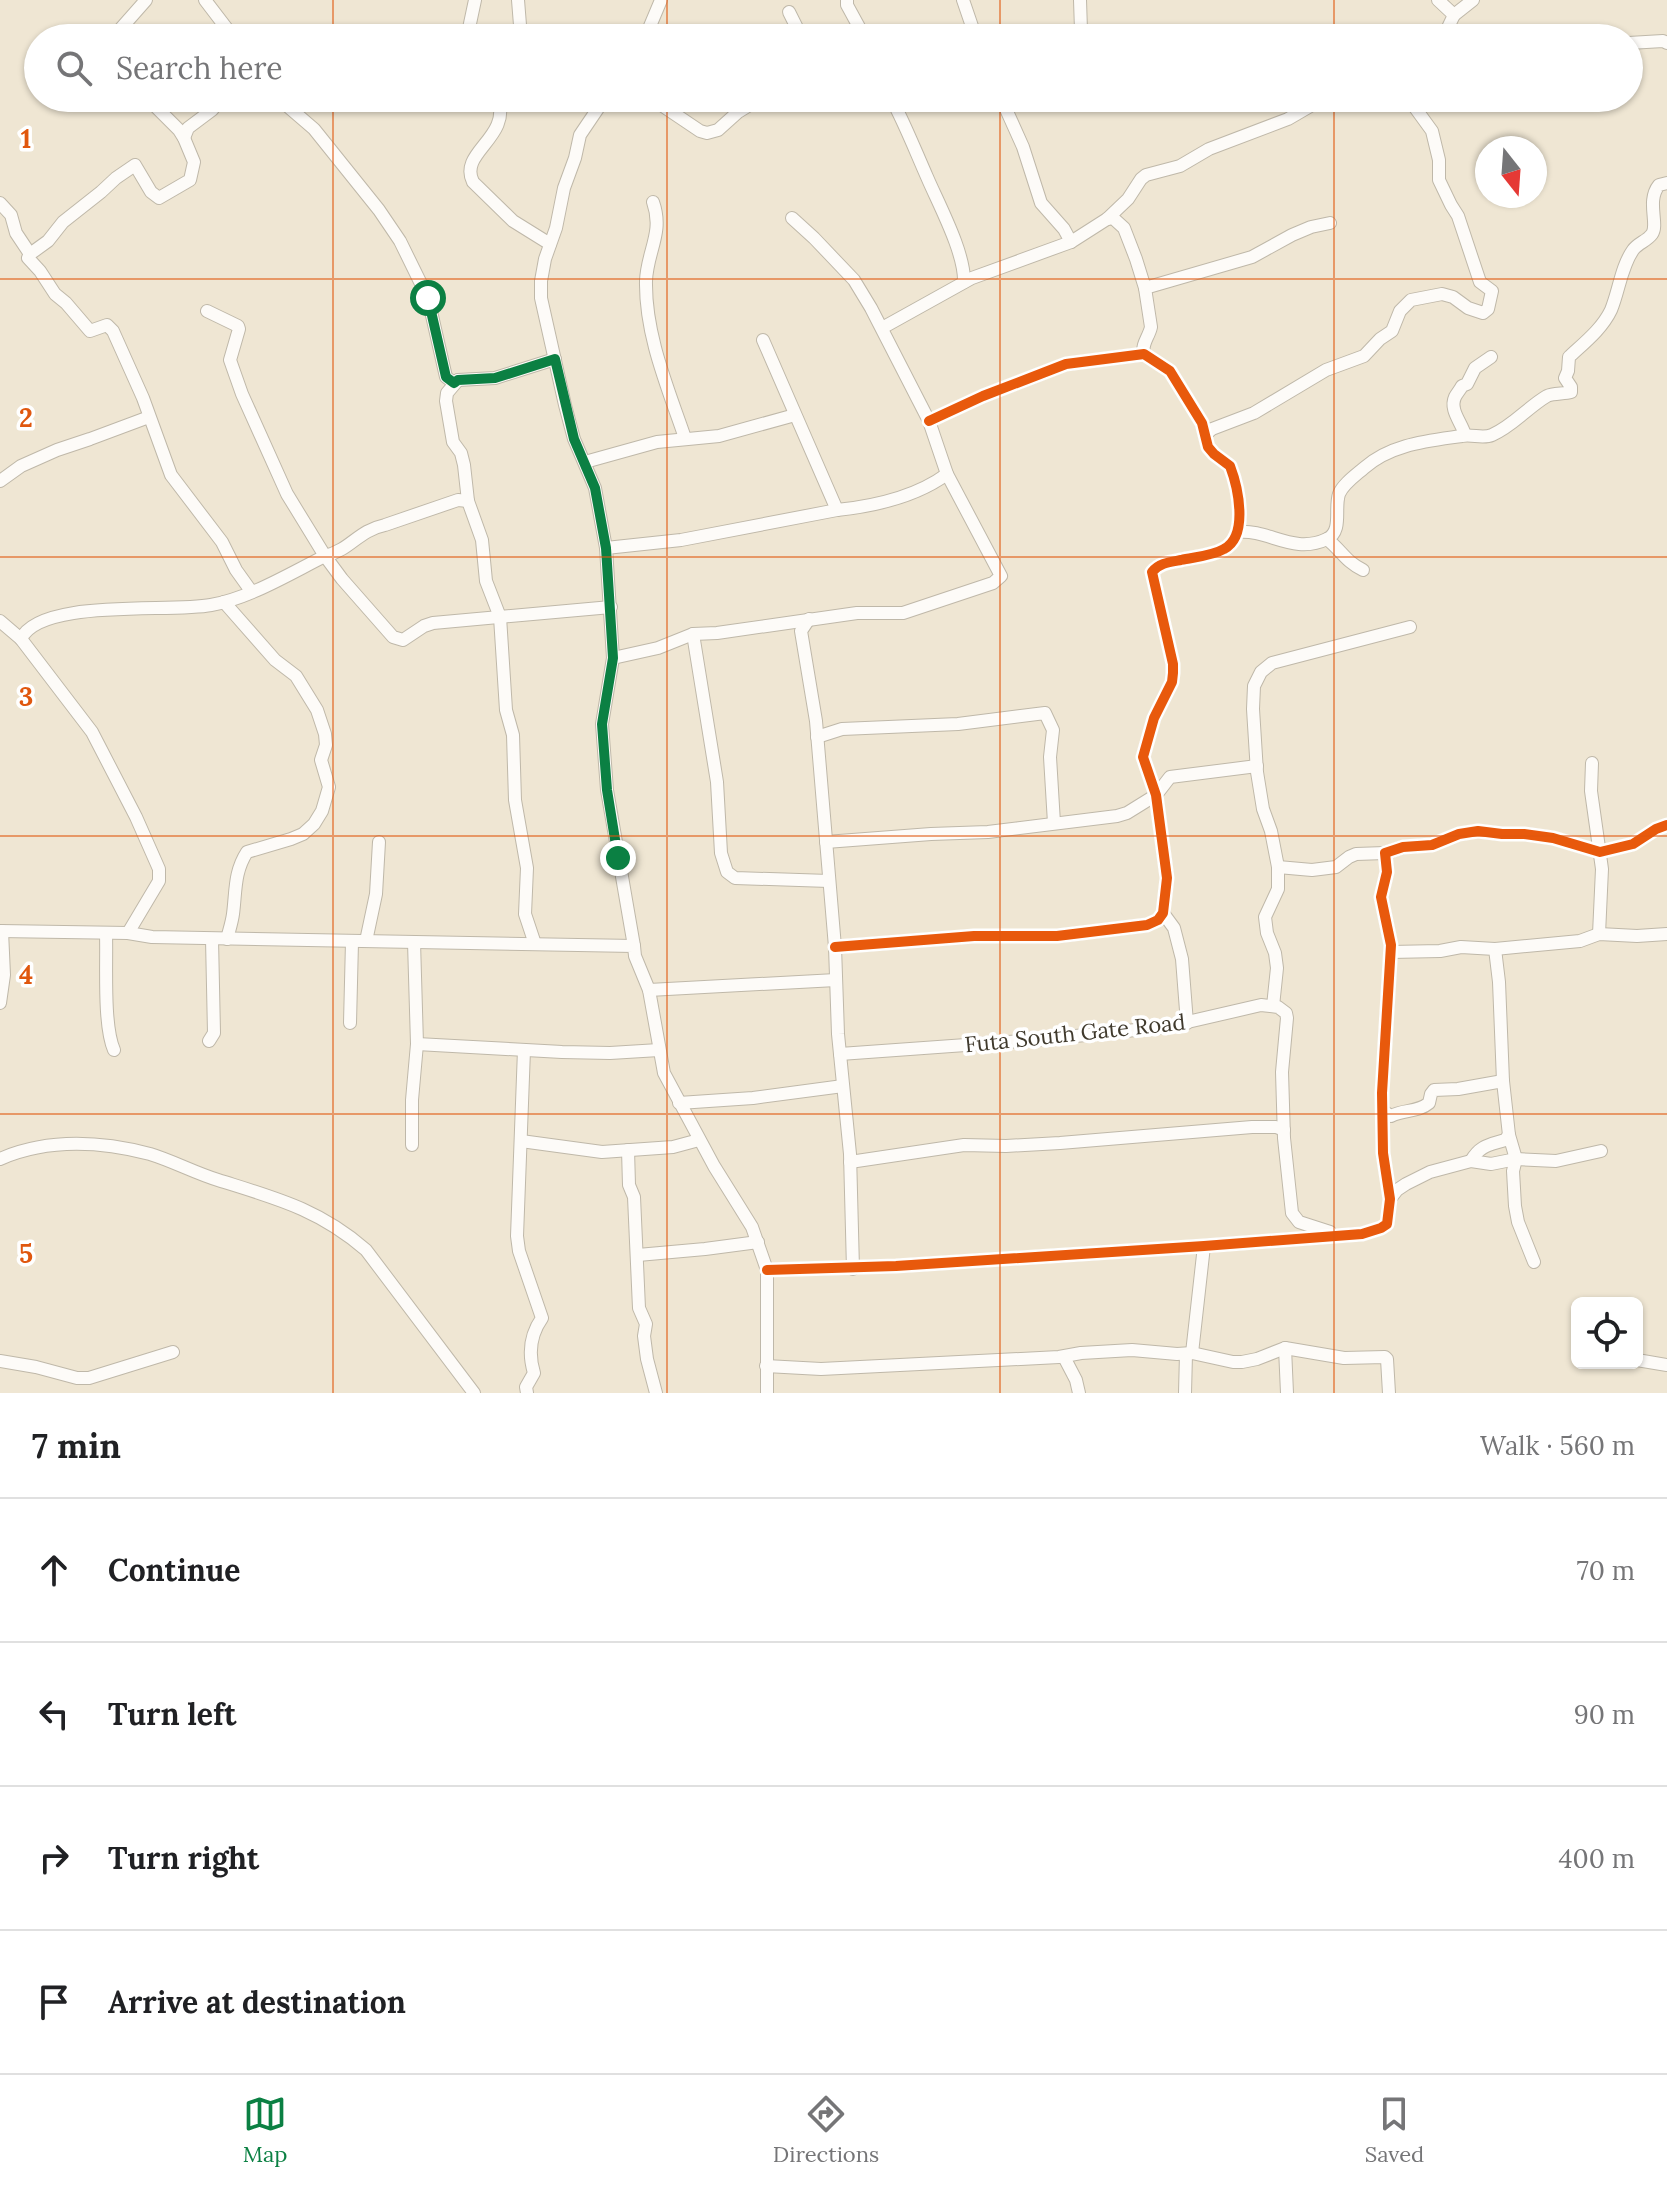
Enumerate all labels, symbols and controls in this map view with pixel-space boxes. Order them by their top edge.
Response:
search box [24,24,1643,112]
icon: search [52,46,96,90]
text: Search here [116,49,283,87]
text: 1 [21,122,31,155]
north arrow [1475,136,1547,208]
route start [410,280,446,316]
text: 2 [19,401,33,434]
text: 3 [19,680,33,713]
route end [600,840,636,876]
text: 4 [19,958,33,991]
street label: Futa South Gate Road [963,1007,1187,1059]
text: 5 [19,1237,33,1270]
map controls [1571,1297,1643,1369]
button: locate [1571,1297,1643,1369]
text: 7 min [32,1424,121,1467]
text: Walk · 560 m [1480,1429,1635,1462]
icon: ahead [32,1548,76,1592]
text: Continue [108,1551,240,1589]
text: 70 m [1577,1554,1635,1587]
icon: left [32,1692,76,1736]
text: Turn left [108,1695,236,1733]
text: 90 m [1574,1698,1635,1731]
icon: right [32,1836,76,1880]
text: Turn right [108,1839,259,1877]
text: 400 m [1559,1842,1635,1875]
icon: arrive [32,1980,76,2024]
text: Arrive at destination [108,1983,406,2021]
tab: Map [243,2092,287,2168]
tab: Directions [773,2092,879,2168]
tab: Saved [1365,2092,1424,2168]

